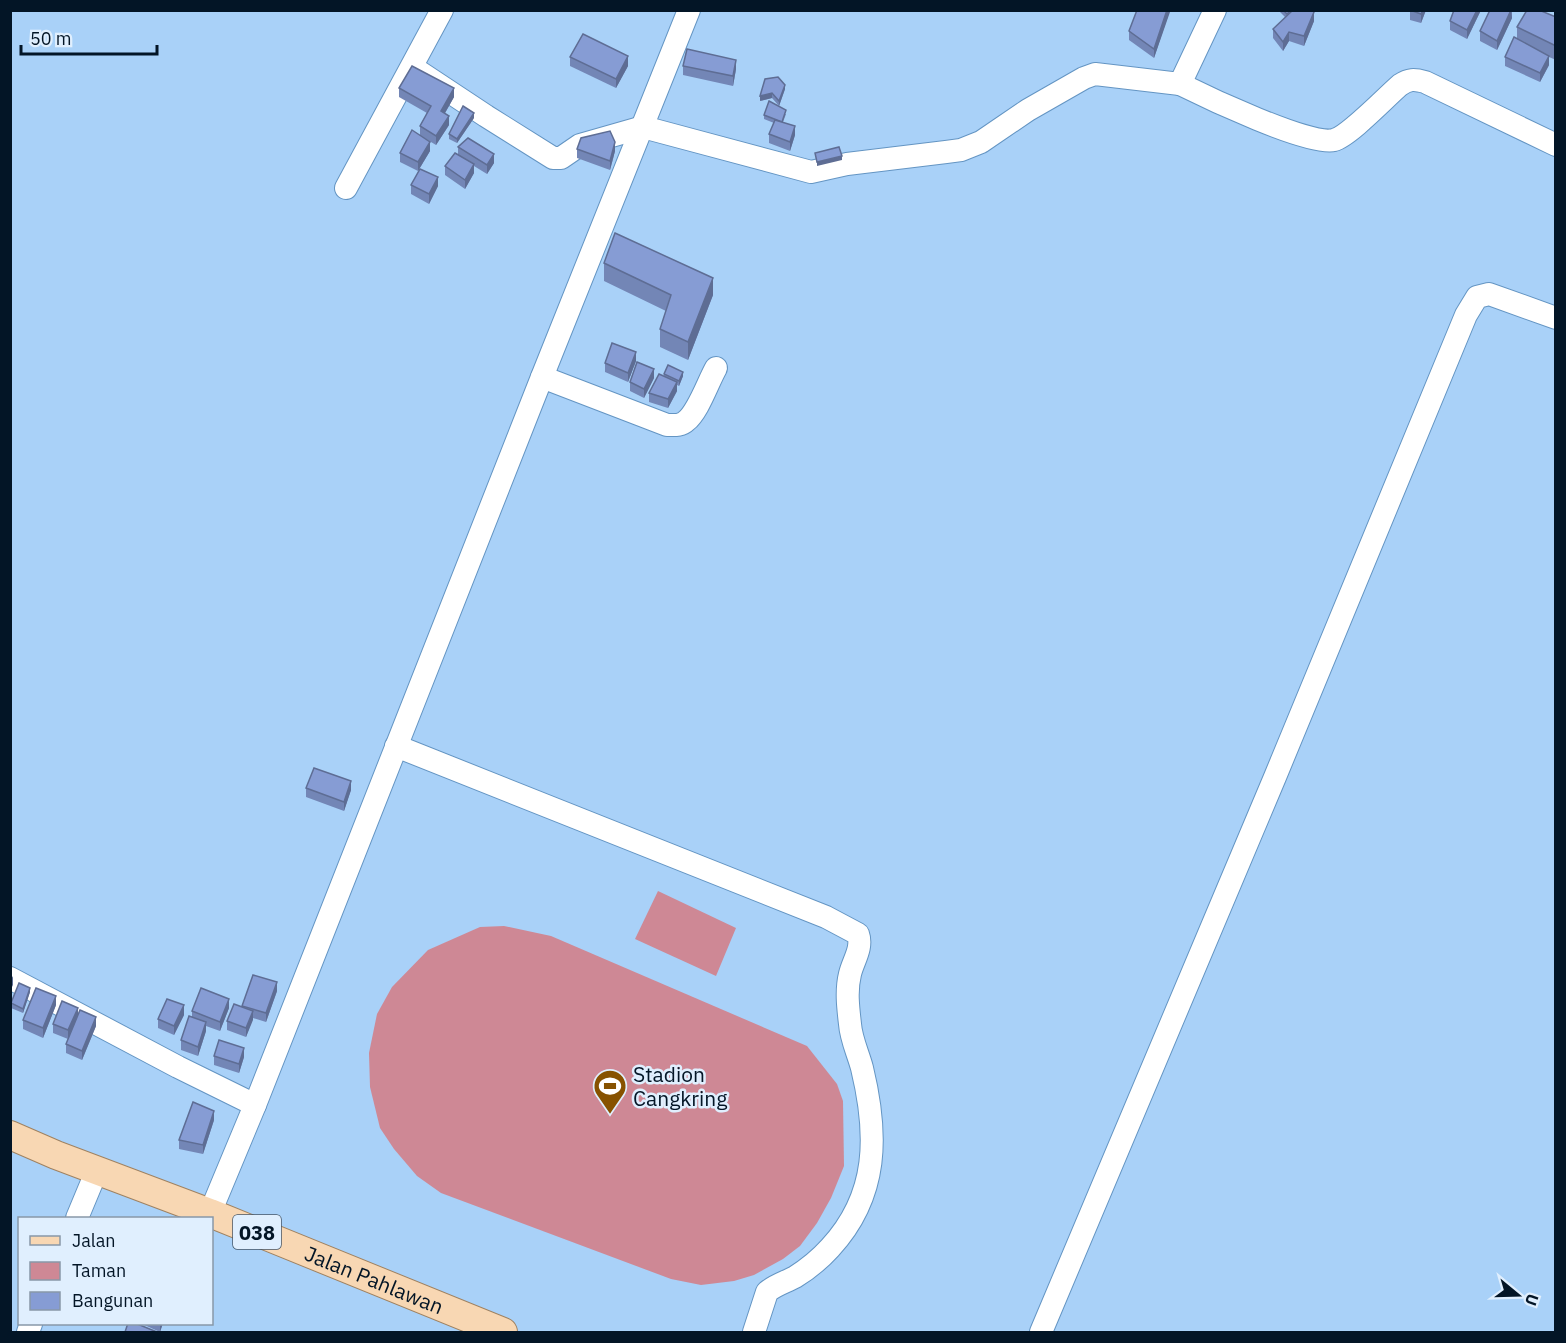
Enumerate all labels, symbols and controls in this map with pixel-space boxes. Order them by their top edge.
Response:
scale bar [21,18,158,56]
text: 50 m [30,27,72,50]
place label: Stadion Cangkring [633,1060,727,1112]
sports icon: Stadion Cangkring [592,1068,628,1115]
road number: 038 [233,1215,281,1249]
legend [18,1217,213,1325]
text: Jalan [72,1229,116,1252]
street label: Jalan Pahlawan [301,1239,448,1320]
text: Taman [72,1259,126,1282]
north arrow [1488,1265,1548,1325]
text: Bangunan [72,1289,153,1312]
text: U [1521,1291,1543,1308]

